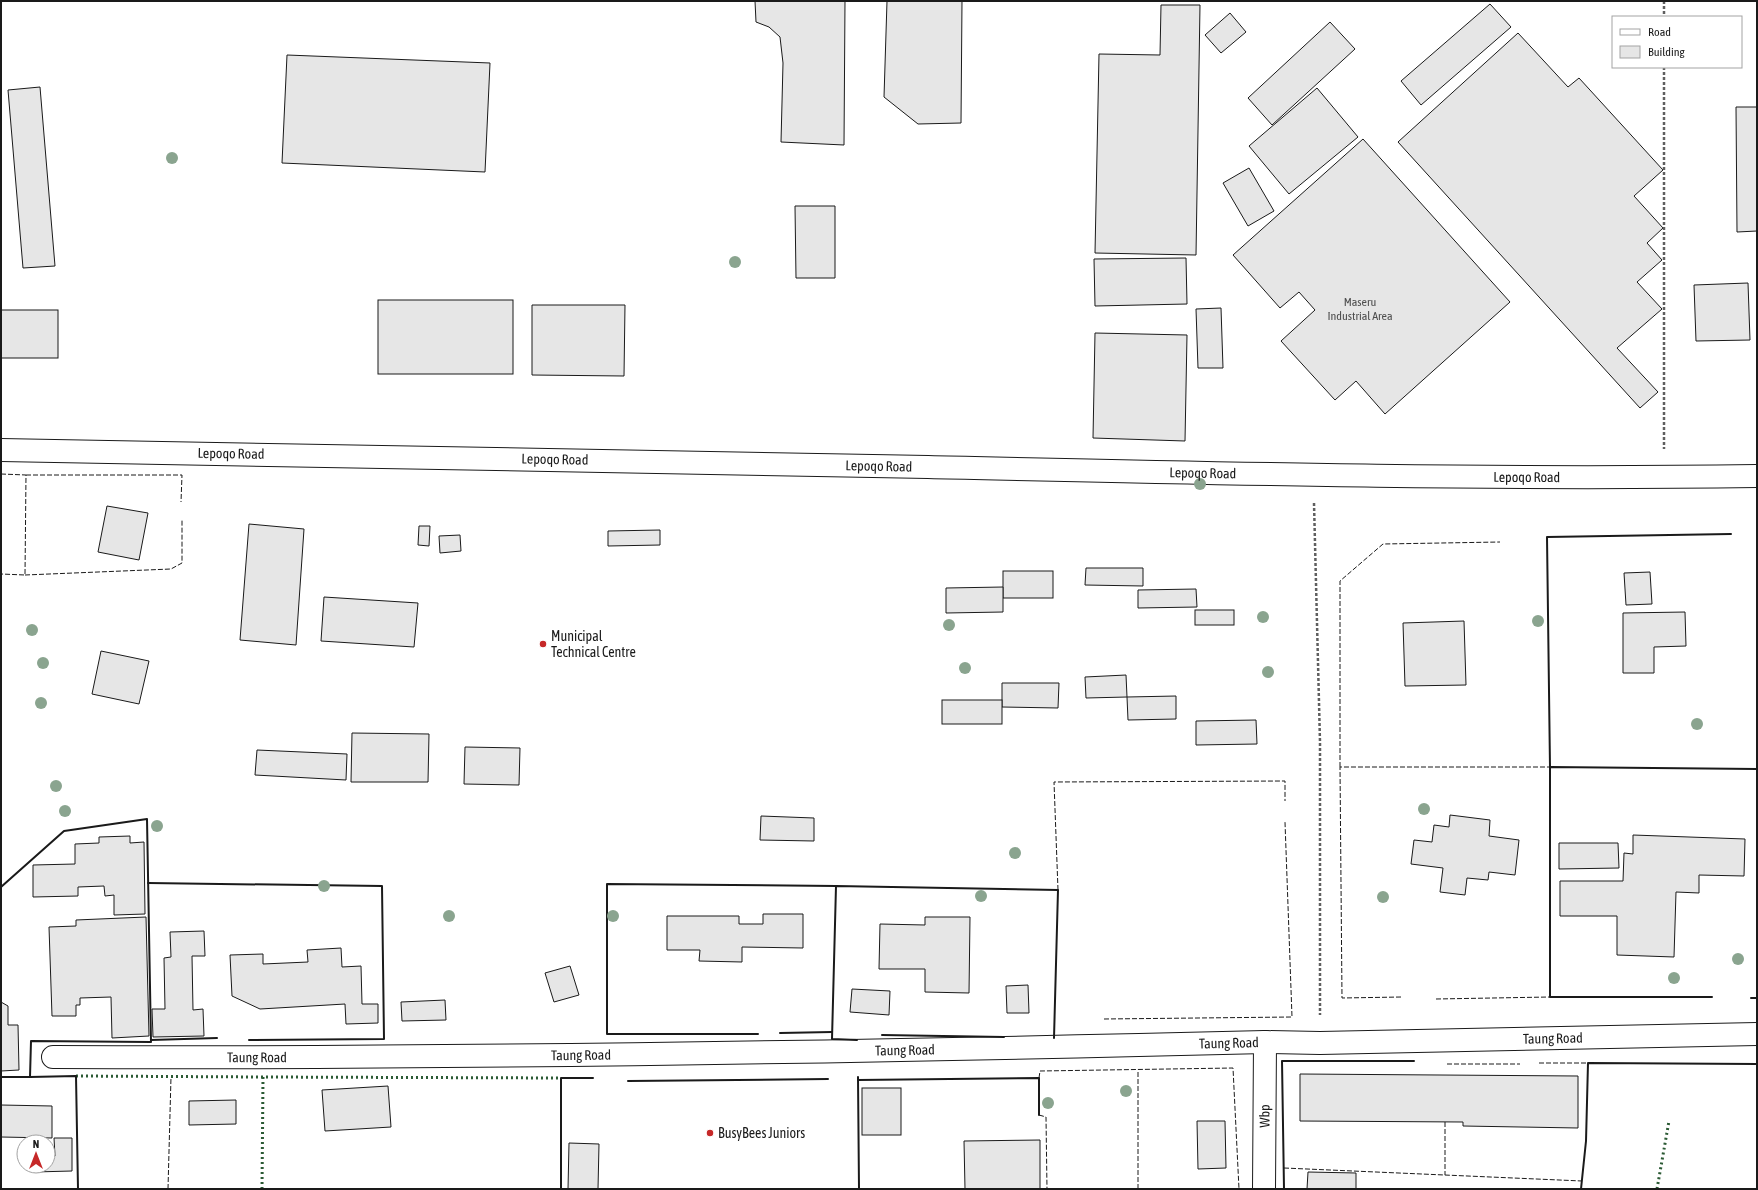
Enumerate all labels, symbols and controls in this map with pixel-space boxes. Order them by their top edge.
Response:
legend [1612,16,1742,68]
text: Road [1648,25,1671,39]
text: Building [1648,45,1686,59]
house number: Maseru Industrial Area [1327,295,1393,323]
street label: Lepoqo Road [197,445,265,462]
street label: Lepoqo Road [521,450,589,468]
street label: Lepoqo Road [845,457,912,475]
street label: Lepoqo Road [1169,464,1236,481]
street label: Lepoqo Road [1493,469,1560,485]
place label: Municipal Technical Centre [551,628,636,660]
marker: Municipal Technical Centre [538,639,548,649]
street label: Taung Road [1523,1030,1583,1047]
street label: Taung Road [1199,1034,1259,1052]
street label: Taung Road [875,1041,935,1059]
street label: Taung Road [551,1047,611,1063]
street label: Taung Road [227,1049,287,1065]
street label: Wbp [1256,1104,1273,1128]
place label: BusyBees Juniors [718,1125,805,1141]
marker: BusyBees Juniors [705,1128,715,1138]
north arrow [16,1134,56,1174]
text: N [33,1138,39,1150]

